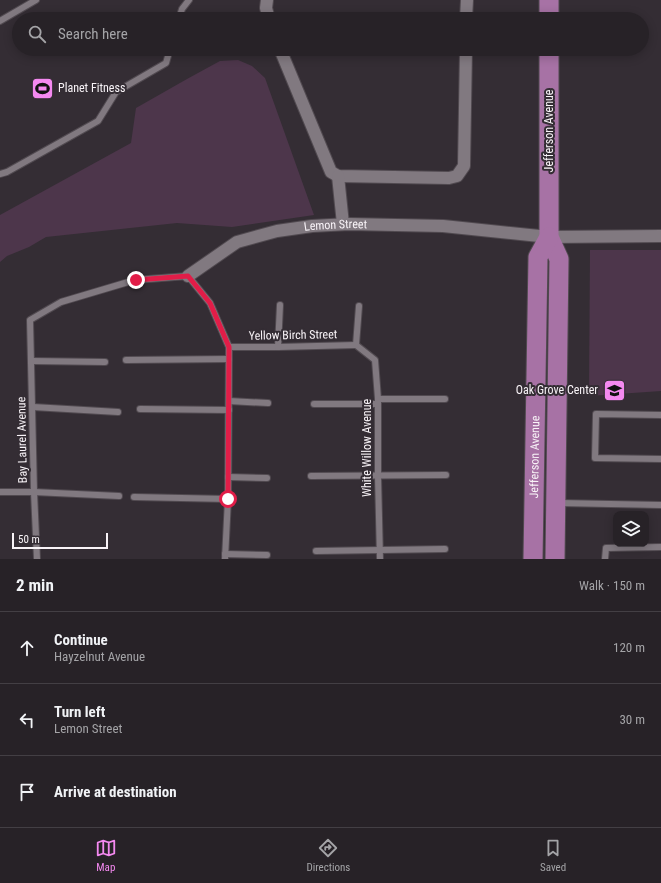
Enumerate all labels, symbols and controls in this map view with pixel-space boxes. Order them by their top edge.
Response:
search box [12,12,649,56]
icon: search [26,23,48,45]
text: Search here [58,25,128,43]
sports icon: Planet Fitness [29,75,55,101]
place label: Planet Fitness [58,81,125,95]
street label: Jefferson Avenue [542,89,556,172]
street label: Lemon Street [303,217,368,234]
route end [127,271,145,289]
street label: Yellow Birch Street [249,327,338,343]
school or university icon: Oak Grove Center [601,377,627,403]
place label: Oak Grove Center [516,383,598,397]
street label: Bay Laurel Avenue [14,396,30,483]
street label: White Willow Avenue [360,399,374,497]
street label: Jefferson Avenue [527,415,542,499]
route start [219,490,237,508]
map controls [613,511,649,547]
button: layers [613,511,649,547]
scale bar [12,531,108,550]
text: 50 m [18,533,40,546]
text: 2 min [16,575,54,595]
text: Walk · 150 m [579,578,645,593]
text: Continue [54,631,108,649]
icon: ahead [16,637,38,659]
text: 120 m [613,640,645,655]
text: Hayzelnut Avenue [54,649,145,664]
text: Turn left [54,703,105,721]
icon: left [16,709,38,731]
text: 30 m [619,712,645,727]
text: Lemon Street [54,721,122,736]
icon: arrive [16,781,38,803]
text: Arrive at destination [54,783,177,801]
tab: Map [95,837,117,874]
tab: Directions [306,837,350,874]
tab: Saved [540,837,566,874]

